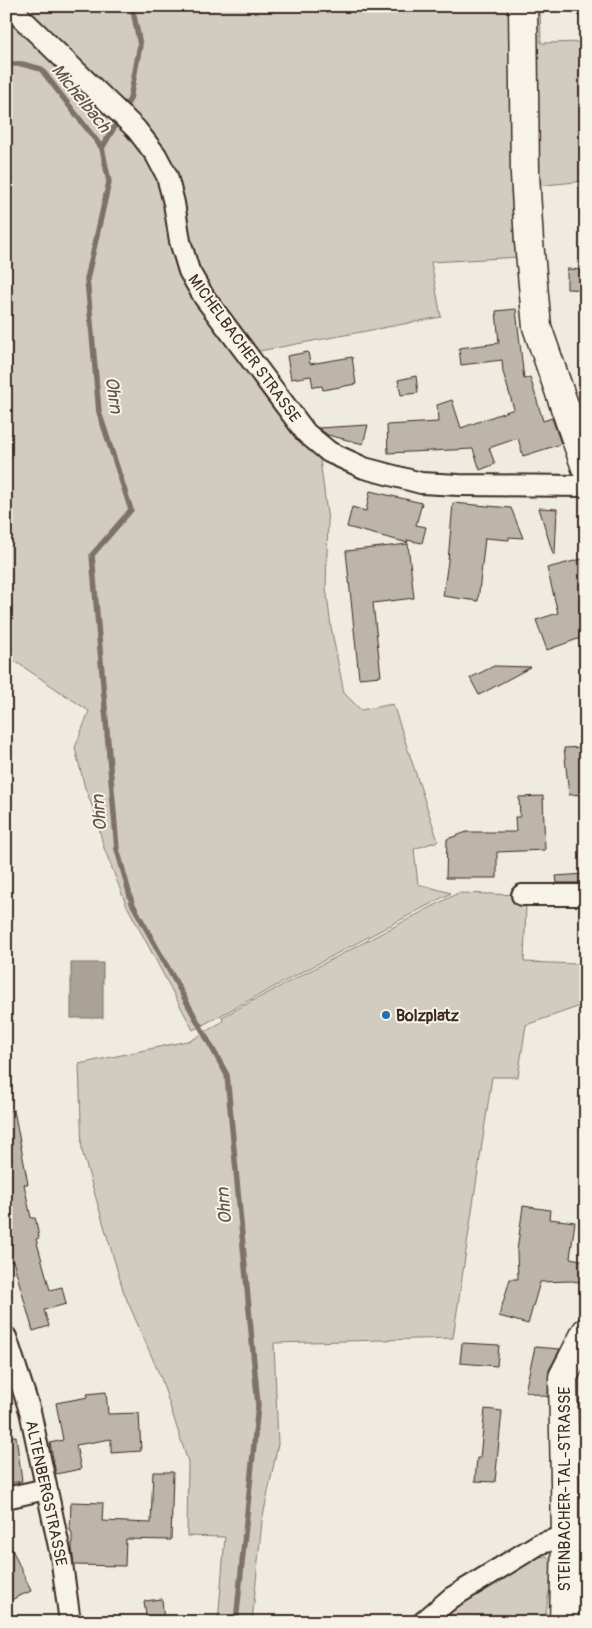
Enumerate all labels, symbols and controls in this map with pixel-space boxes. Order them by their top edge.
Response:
water label: Michelbach [46,59,116,139]
street label: MICHELBACHER STRASSE [184,270,305,427]
water label: Ohrn [100,375,128,416]
water label: Ohrn [86,793,113,832]
place label: Bolzplatz [396,1006,460,1026]
marker: Bolzplatz [380,1009,392,1021]
water label: Ohrn [211,1186,238,1225]
street label: STEINBACHER-TAL-STRASSE [555,1386,575,1592]
street label: ALTENBERGSTRASSE [21,1418,71,1568]

